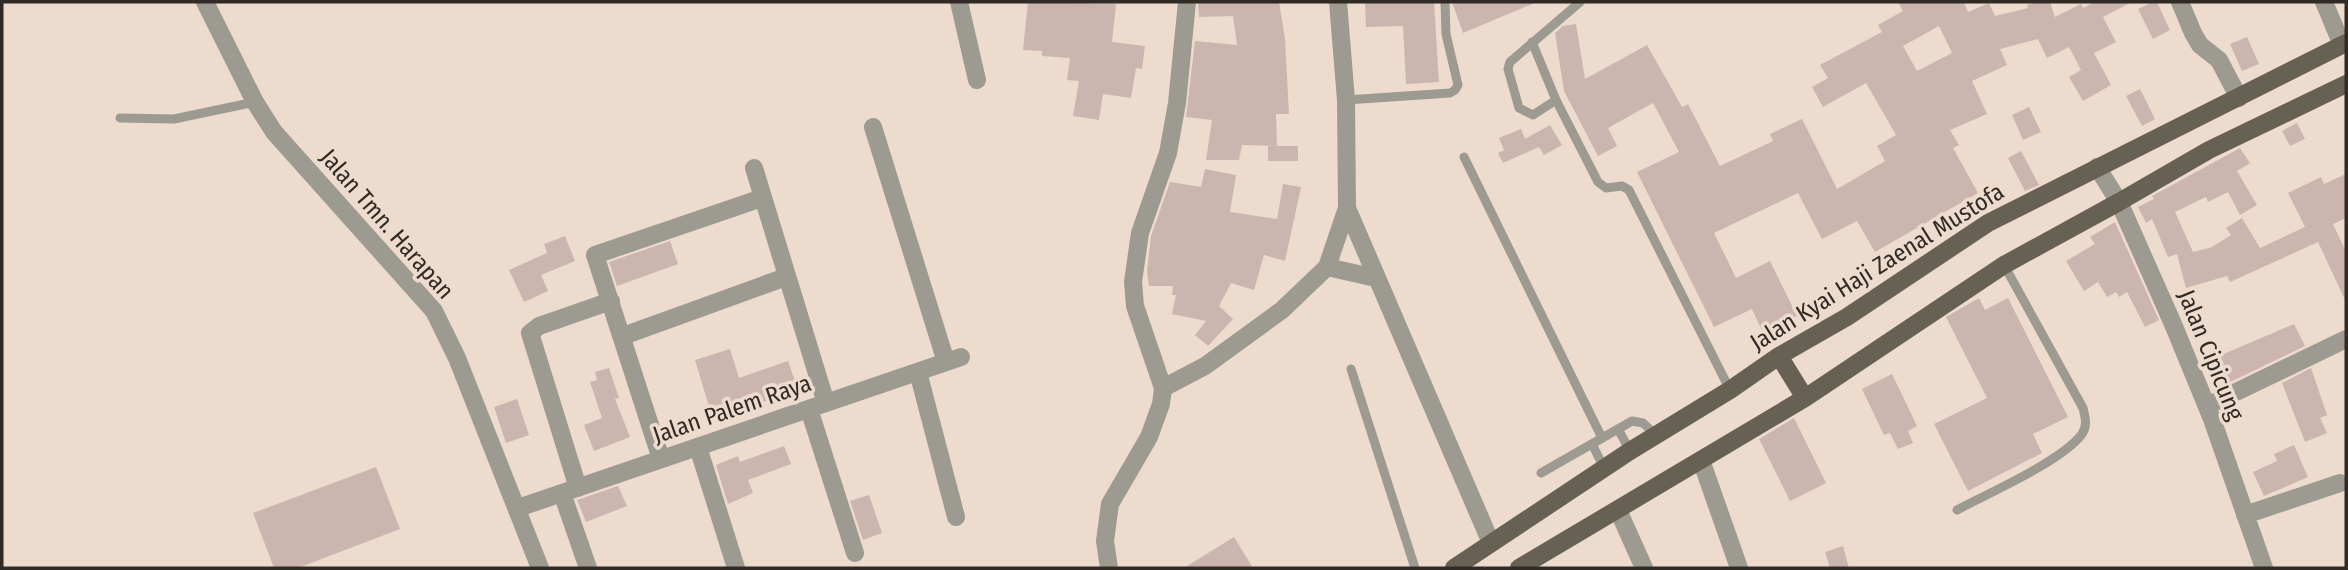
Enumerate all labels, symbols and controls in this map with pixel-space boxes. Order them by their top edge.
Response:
street label: Jalan Tmn. Harapan [314,143,460,305]
street label: Jalan Kyai Haji Zaenal Mustofa [1745,177,2009,357]
street label: Jalan Cipicung [2172,286,2250,425]
street label: Jalan Palem Raya [649,369,815,449]

